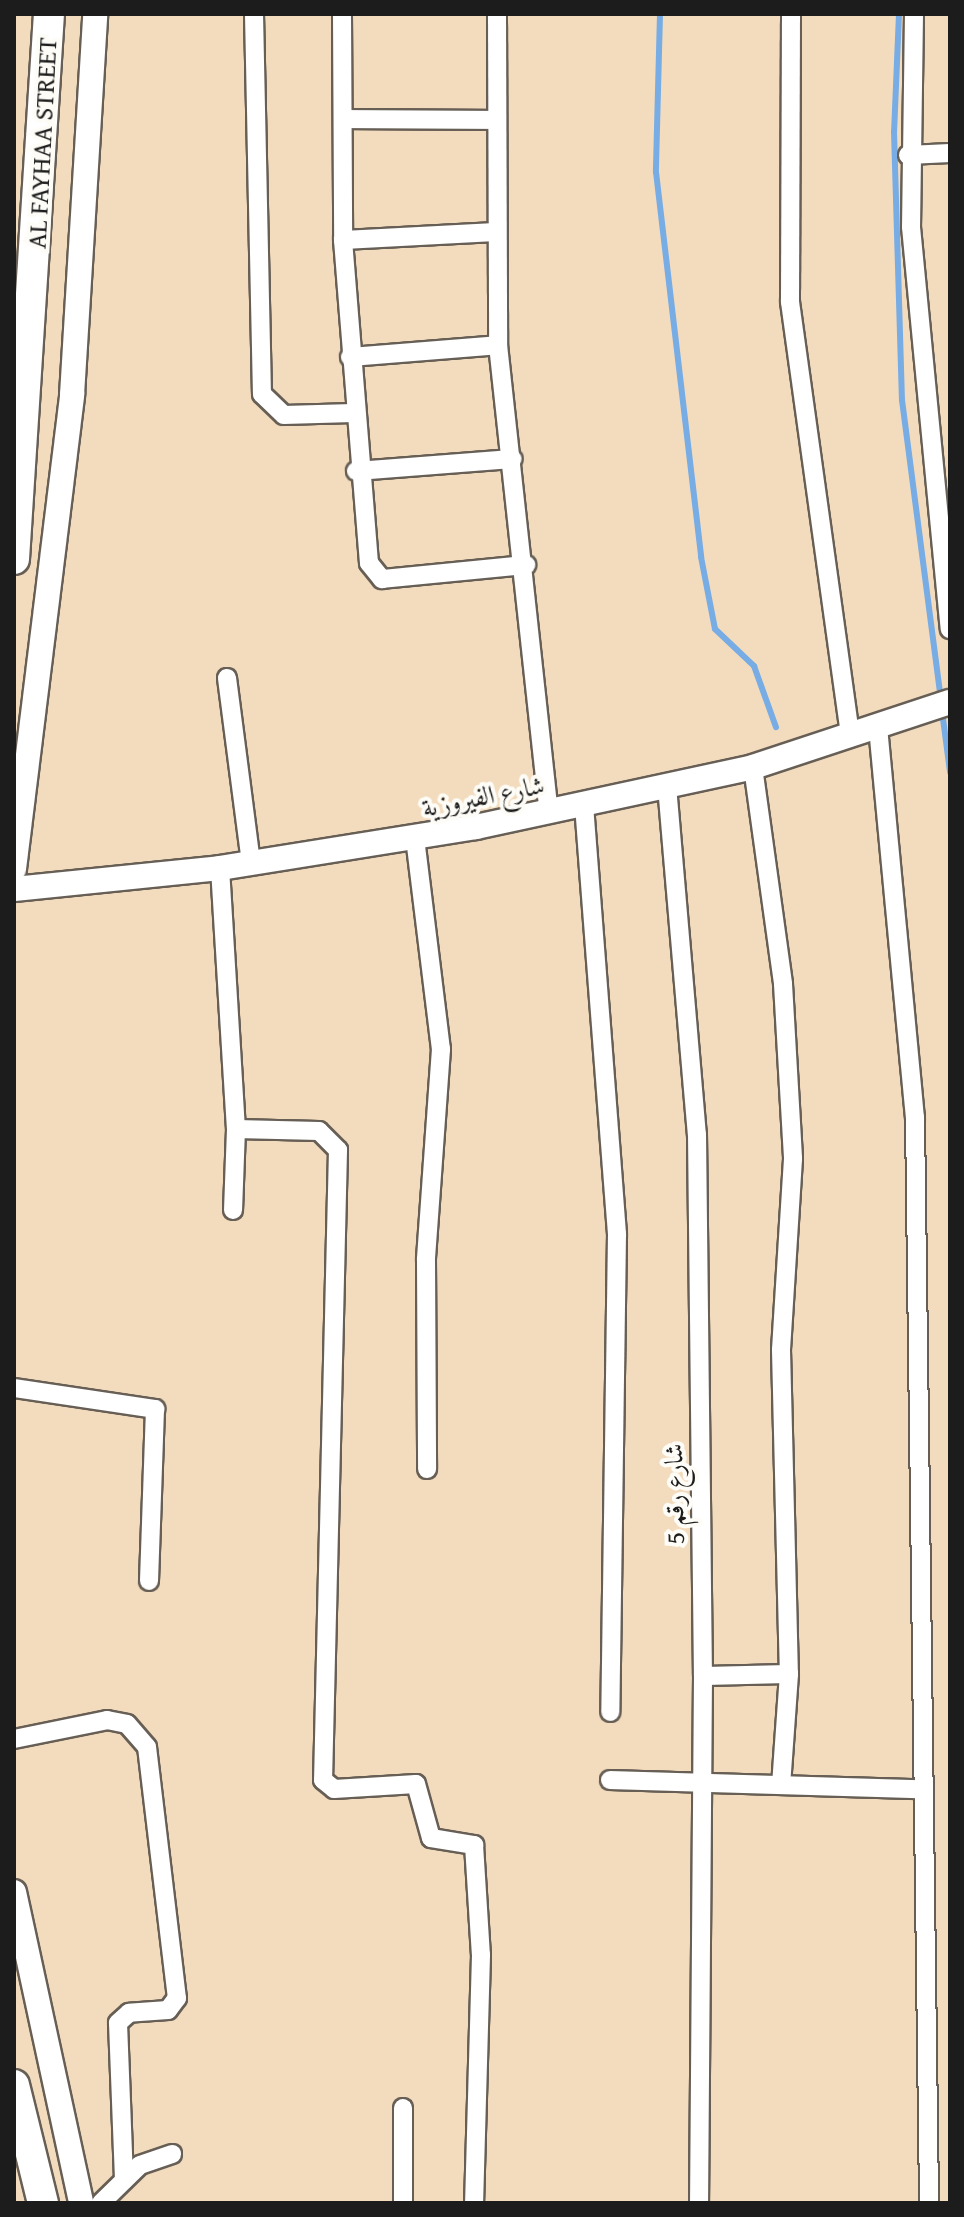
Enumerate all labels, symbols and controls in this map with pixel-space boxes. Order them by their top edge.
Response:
street label: AL FAYHAA STREET [21,36,63,250]
street label: شارع الفيروزية [419,769,547,823]
street label: شارع رقم 5 [658,1443,690,1545]

